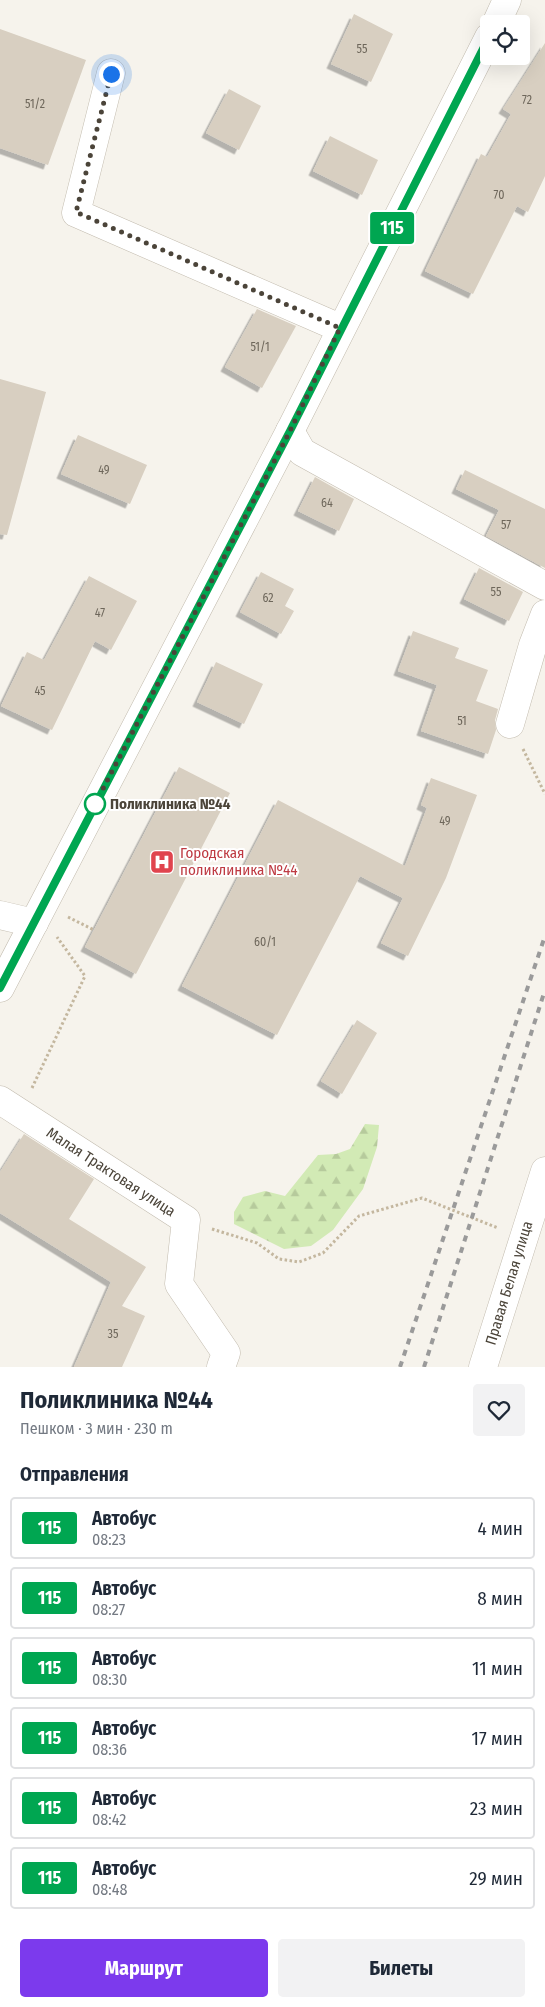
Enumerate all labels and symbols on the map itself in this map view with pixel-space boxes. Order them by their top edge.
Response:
house number: 55 [357,42,368,56]
your location [99,62,124,87]
house number: 72 [522,93,532,107]
house number: 51/2 [25,97,45,111]
house number: 70 [494,188,504,202]
line badge: 115 [363,212,421,244]
house number: 51/1 [250,340,270,354]
house number: 49 [98,463,110,477]
house number: 64 [321,496,333,510]
house number: 57 [501,518,511,532]
house number: 55 [491,585,502,599]
house number: 62 [262,591,274,605]
house number: 47 [95,606,105,620]
house number: 45 [34,684,46,698]
house number: 51 [457,714,467,728]
marker: Поликлиника №44 [84,793,106,815]
place label: Поликлиника №44 [110,795,231,813]
house number: 49 [439,814,451,828]
place label: Городская поликлиника №44 [180,844,298,879]
hospital icon: Городская поликлиника №44 [149,849,175,875]
house number: 60/1 [254,935,276,949]
street label: Малая Трактовая улица [43,1124,179,1220]
street label: Правая Белая улица [482,1219,536,1347]
house number: 35 [108,1327,119,1341]

